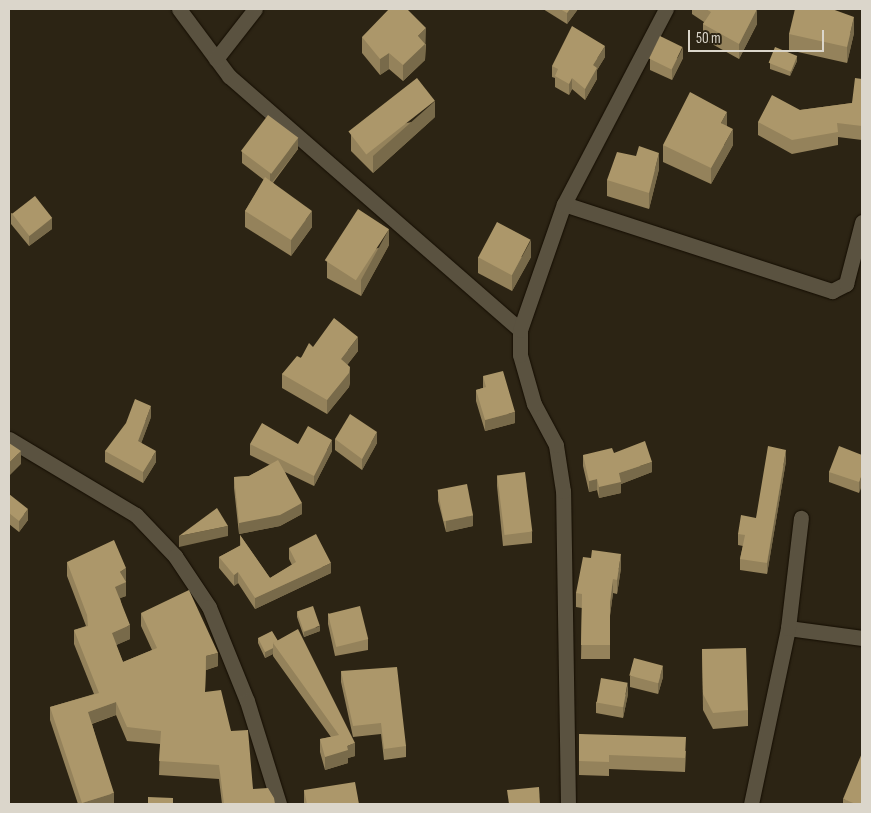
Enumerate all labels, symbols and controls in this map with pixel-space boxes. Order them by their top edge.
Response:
scale bar [691,20,827,52]
text: 50 m [696,29,721,48]

